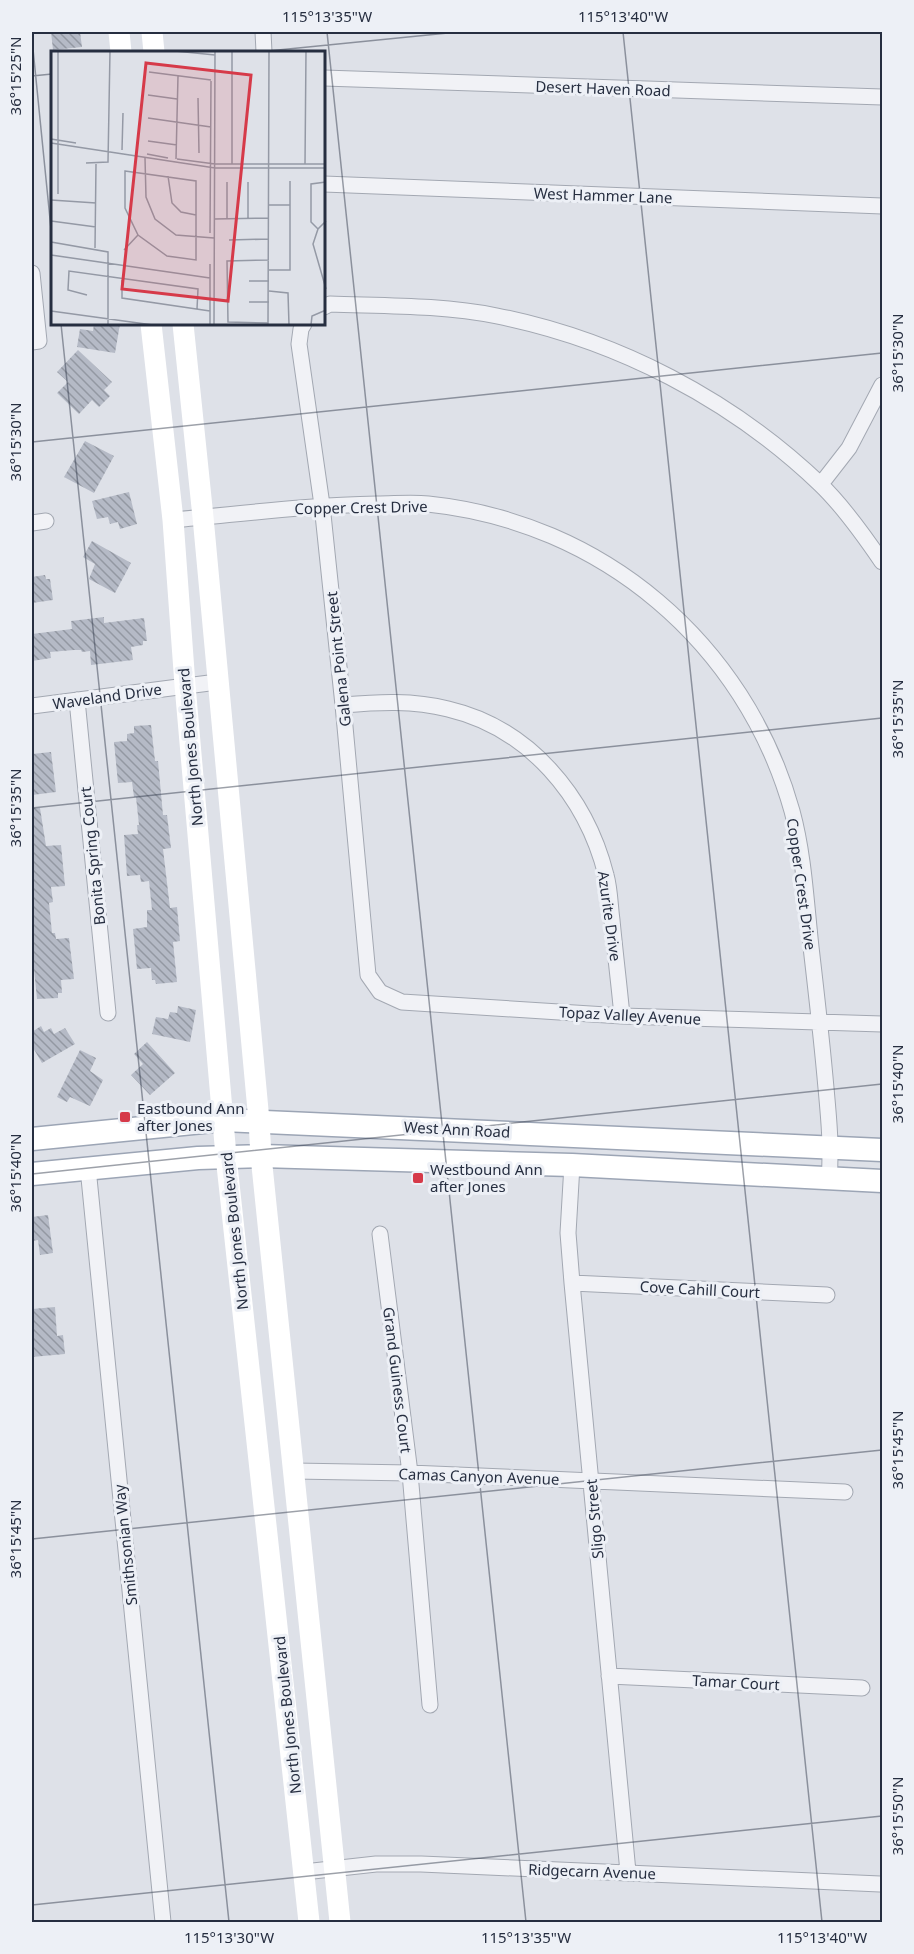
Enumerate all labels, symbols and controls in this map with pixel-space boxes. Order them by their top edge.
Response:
text: 115°13'35"W [282,6,372,26]
text: 115°13'40"W [578,6,668,26]
text: 36°15'25"N [5,37,25,115]
inset map [51,51,326,326]
street label: Desert Haven Road [535,76,671,100]
street label: West Hammer Lane [533,183,673,207]
text: 36°15'30"N [887,314,907,392]
text: 36°15'30"N [5,403,25,481]
street label: Copper Crest Drive [294,496,428,518]
street label: Galena Point Street [321,590,355,728]
street label: North Jones Boulevard [173,667,207,827]
street label: Waveland Drive [51,678,163,714]
text: 36°15'35"N [887,680,907,758]
text: 36°15'35"N [5,769,25,847]
street label: Bonita Spring Court [75,785,109,926]
street label: Copper Crest Drive [783,817,821,951]
street label: Azurite Drive [594,870,626,962]
street label: Topaz Valley Avenue [558,1001,702,1029]
text: 36°15'40"N [887,1045,907,1123]
place label: Eastbound Ann after Jones [137,1098,244,1135]
marker: Eastbound Ann after Jones [118,1110,132,1124]
street label: West Ann Road [403,1116,511,1142]
text: 36°15'40"N [5,1134,25,1212]
street label: North Jones Boulevard [216,1151,252,1311]
place label: Westbound Ann after Jones [430,1159,543,1196]
marker: Westbound Ann after Jones [411,1171,425,1185]
street label: Cove Cahill Court [639,1276,761,1302]
street label: Grand Guiness Court [379,1306,417,1455]
text: 36°15'45"N [887,1411,907,1489]
street label: Camas Canyon Avenue [398,1463,560,1489]
street label: Sligo Street [580,1478,607,1560]
street label: Smithsonian Way [109,1483,141,1606]
text: 36°15'45"N [5,1500,25,1578]
street label: North Jones Boulevard [269,1635,305,1795]
street label: Tamar Court [692,1670,781,1694]
text: 36°15'50"N [887,1777,907,1855]
street label: Ridgecarn Avenue [528,1859,656,1883]
text: 115°13'30"W [184,1927,274,1947]
text: 115°13'35"W [481,1927,571,1947]
text: 115°13'40"W [777,1927,867,1947]

